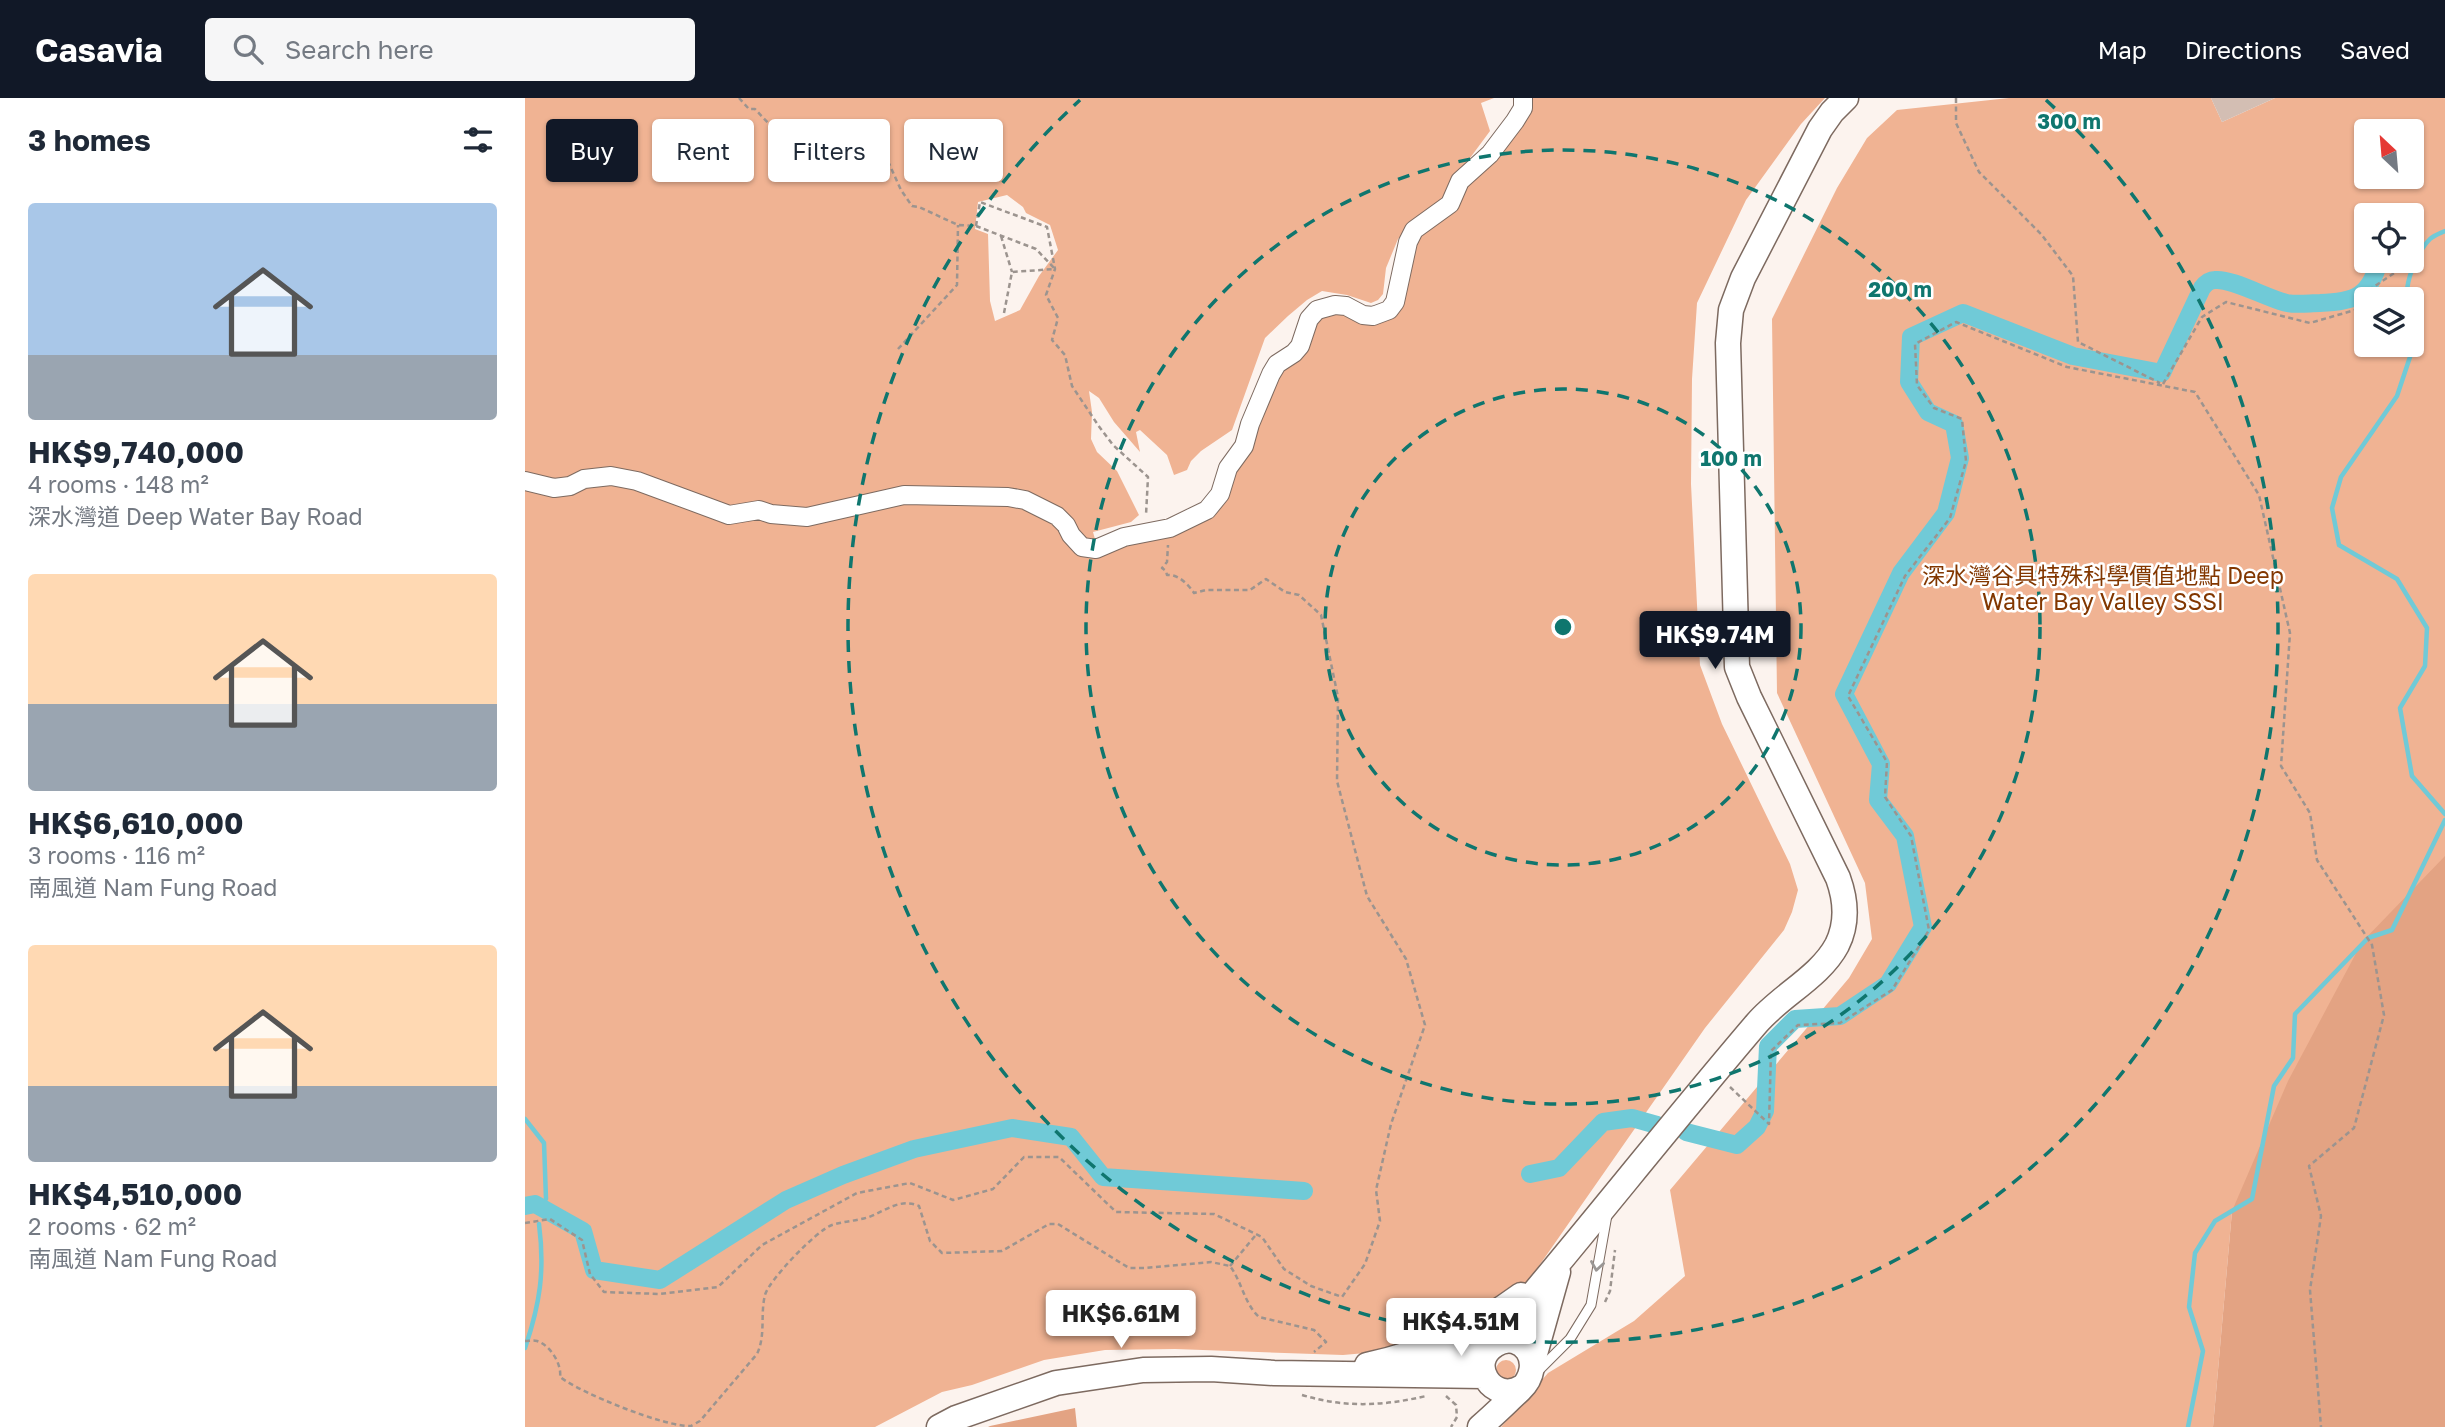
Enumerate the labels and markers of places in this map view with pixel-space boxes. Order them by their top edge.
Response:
pin: HK$9.74M [1643,612,1787,671]
centre of rings [1551,615,1575,639]
pin: HK$6.61M [1049,1290,1193,1350]
pin: HK$4.51M [1389,1298,1533,1358]

